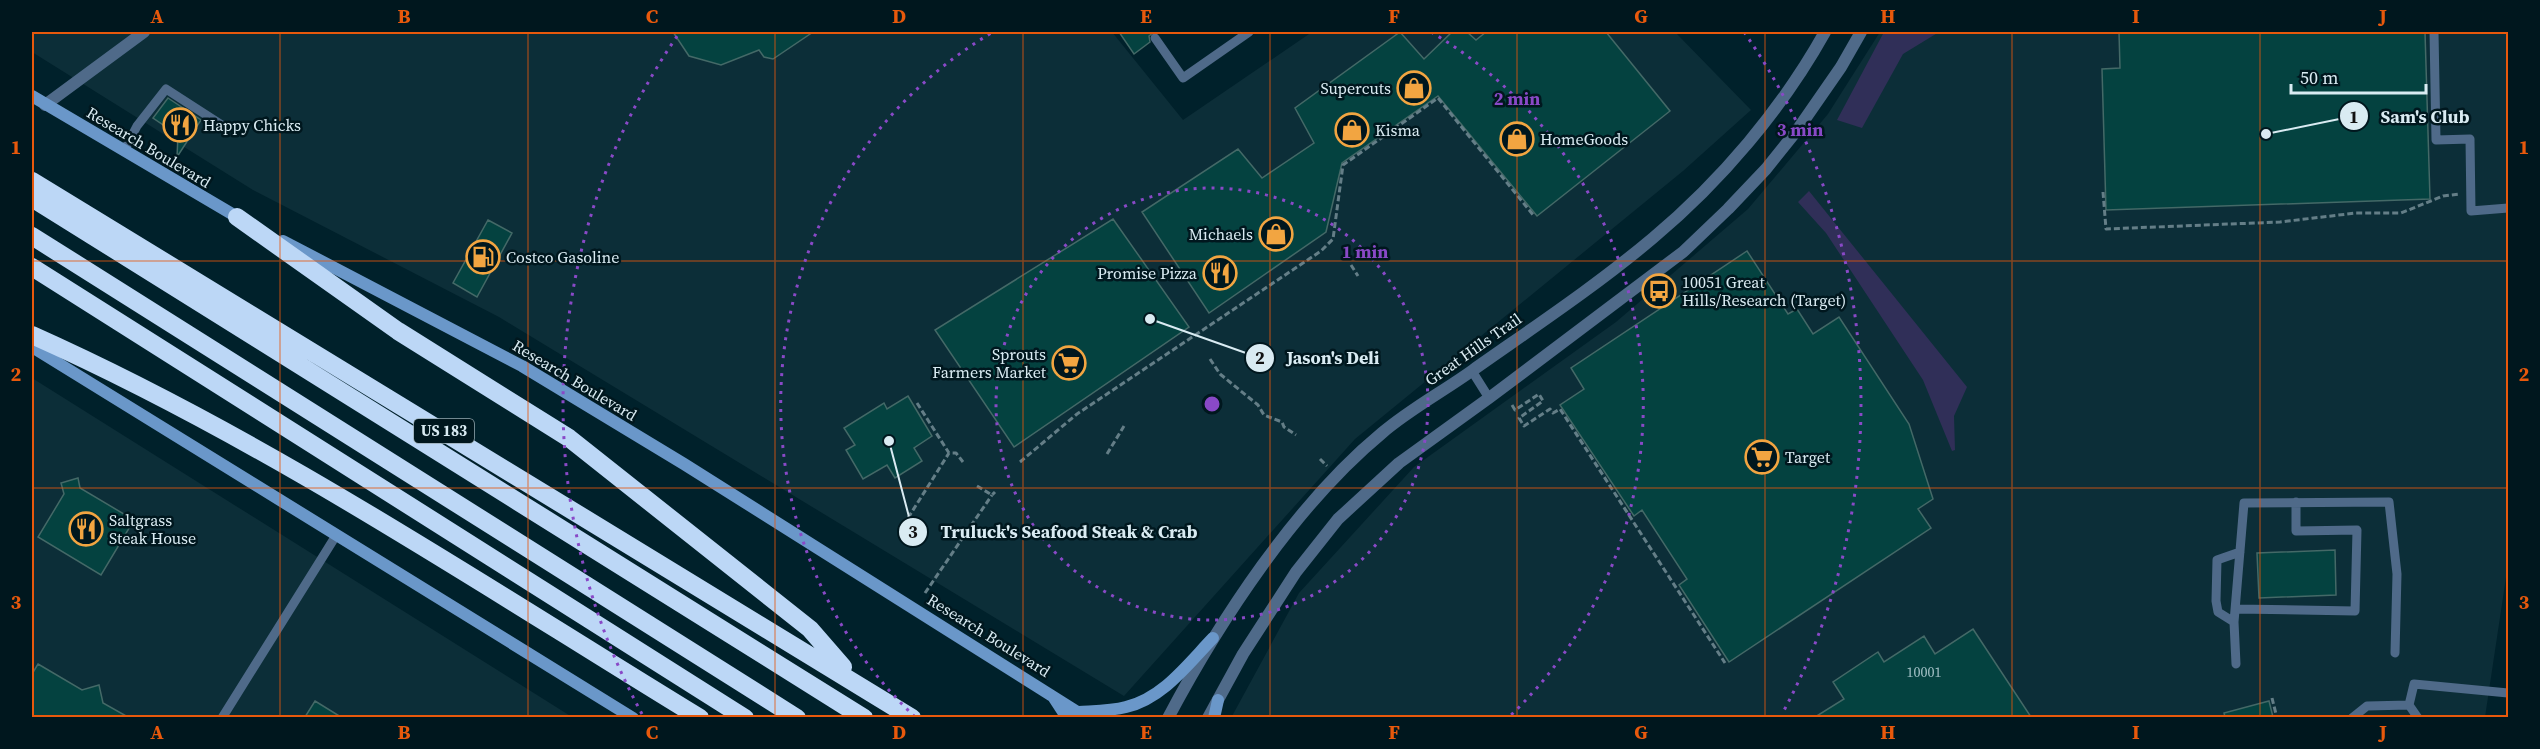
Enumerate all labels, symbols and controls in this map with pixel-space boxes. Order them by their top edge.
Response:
text: A [150,2,164,30]
text: B [397,2,411,30]
text: C [646,2,658,30]
text: D [892,2,906,30]
text: E [1140,2,1152,30]
text: F [1388,2,1400,30]
text: G [1634,2,1648,30]
text: H [1880,2,1896,30]
text: I [2132,2,2140,30]
text: J [2377,2,2387,30]
scale bar [2291,57,2426,95]
text: 50 m [2300,65,2338,90]
shop icon: Supercuts [1396,70,1432,106]
place label: Supercuts [1320,77,1391,99]
text: 2 min [1494,86,1540,111]
callout: Sam's Club [2339,98,2481,134]
street label: Research Boulevard [83,101,215,193]
text: 1 [2349,104,2359,129]
text: Sam's Club [2381,104,2469,129]
restaurant icon: Happy Chicks [162,107,198,143]
shop icon: Kisma [1334,112,1370,148]
place label: Happy Chicks [203,114,301,136]
text: 3 min [1777,117,1823,142]
place label: Kisma [1375,119,1421,141]
shop icon: HomeGoods [1499,121,1535,157]
place label: HomeGoods [1540,128,1628,150]
text: 1 [11,133,21,161]
text: 1 [2519,133,2529,161]
shop icon: Michaels [1258,216,1294,252]
place label: Michaels [1189,223,1253,245]
fuel station icon: Costco Gasoline [465,239,501,275]
text: 1 min [1342,239,1388,264]
place label: Costco Gasoline [506,246,619,268]
restaurant icon: Promise Pizza [1202,255,1238,291]
place label: Promise Pizza [1097,262,1198,284]
place label: 10051 Great Hills/Research (Target) [1682,271,1846,311]
bus stop icon: 10051 Great Hills/Research (Target) [1641,273,1677,309]
street label: Great Hills Trail [1420,307,1526,391]
street label: Research Boulevard [509,334,641,426]
callout: Jason's Deli [1245,340,1392,376]
place label: Sprouts Farmers Market [932,343,1047,383]
supermarket icon: Sprouts Farmers Market [1051,345,1087,381]
text: 2 [1255,345,1265,370]
text: Jason's Deli [1285,345,1380,370]
text: 2 [11,360,22,388]
text: 2 [2519,360,2530,388]
centre of rings [1202,394,1222,414]
road number: US 183 [414,419,474,443]
supermarket icon: Target [1744,439,1780,475]
place label: Target [1785,446,1831,468]
place label: Saltgrass Steak House [109,509,196,549]
restaurant icon: Saltgrass Steak House [68,511,104,547]
callout: Truluck's Seafood Steak & Crab [898,514,1210,550]
text: 3 [908,519,918,544]
text: Truluck's Seafood Steak & Crab [940,519,1198,544]
text: 3 [11,588,22,616]
street label: Research Boulevard [923,588,1055,682]
text: 3 [2519,588,2530,616]
house number: 10001 [1907,662,1942,682]
text: A [150,718,164,746]
text: B [397,718,411,746]
text: C [646,718,658,746]
text: D [892,718,906,746]
text: E [1140,718,1152,746]
text: F [1388,718,1400,746]
text: G [1634,718,1648,746]
text: H [1880,718,1896,746]
text: I [2132,718,2140,746]
text: J [2377,718,2387,746]

